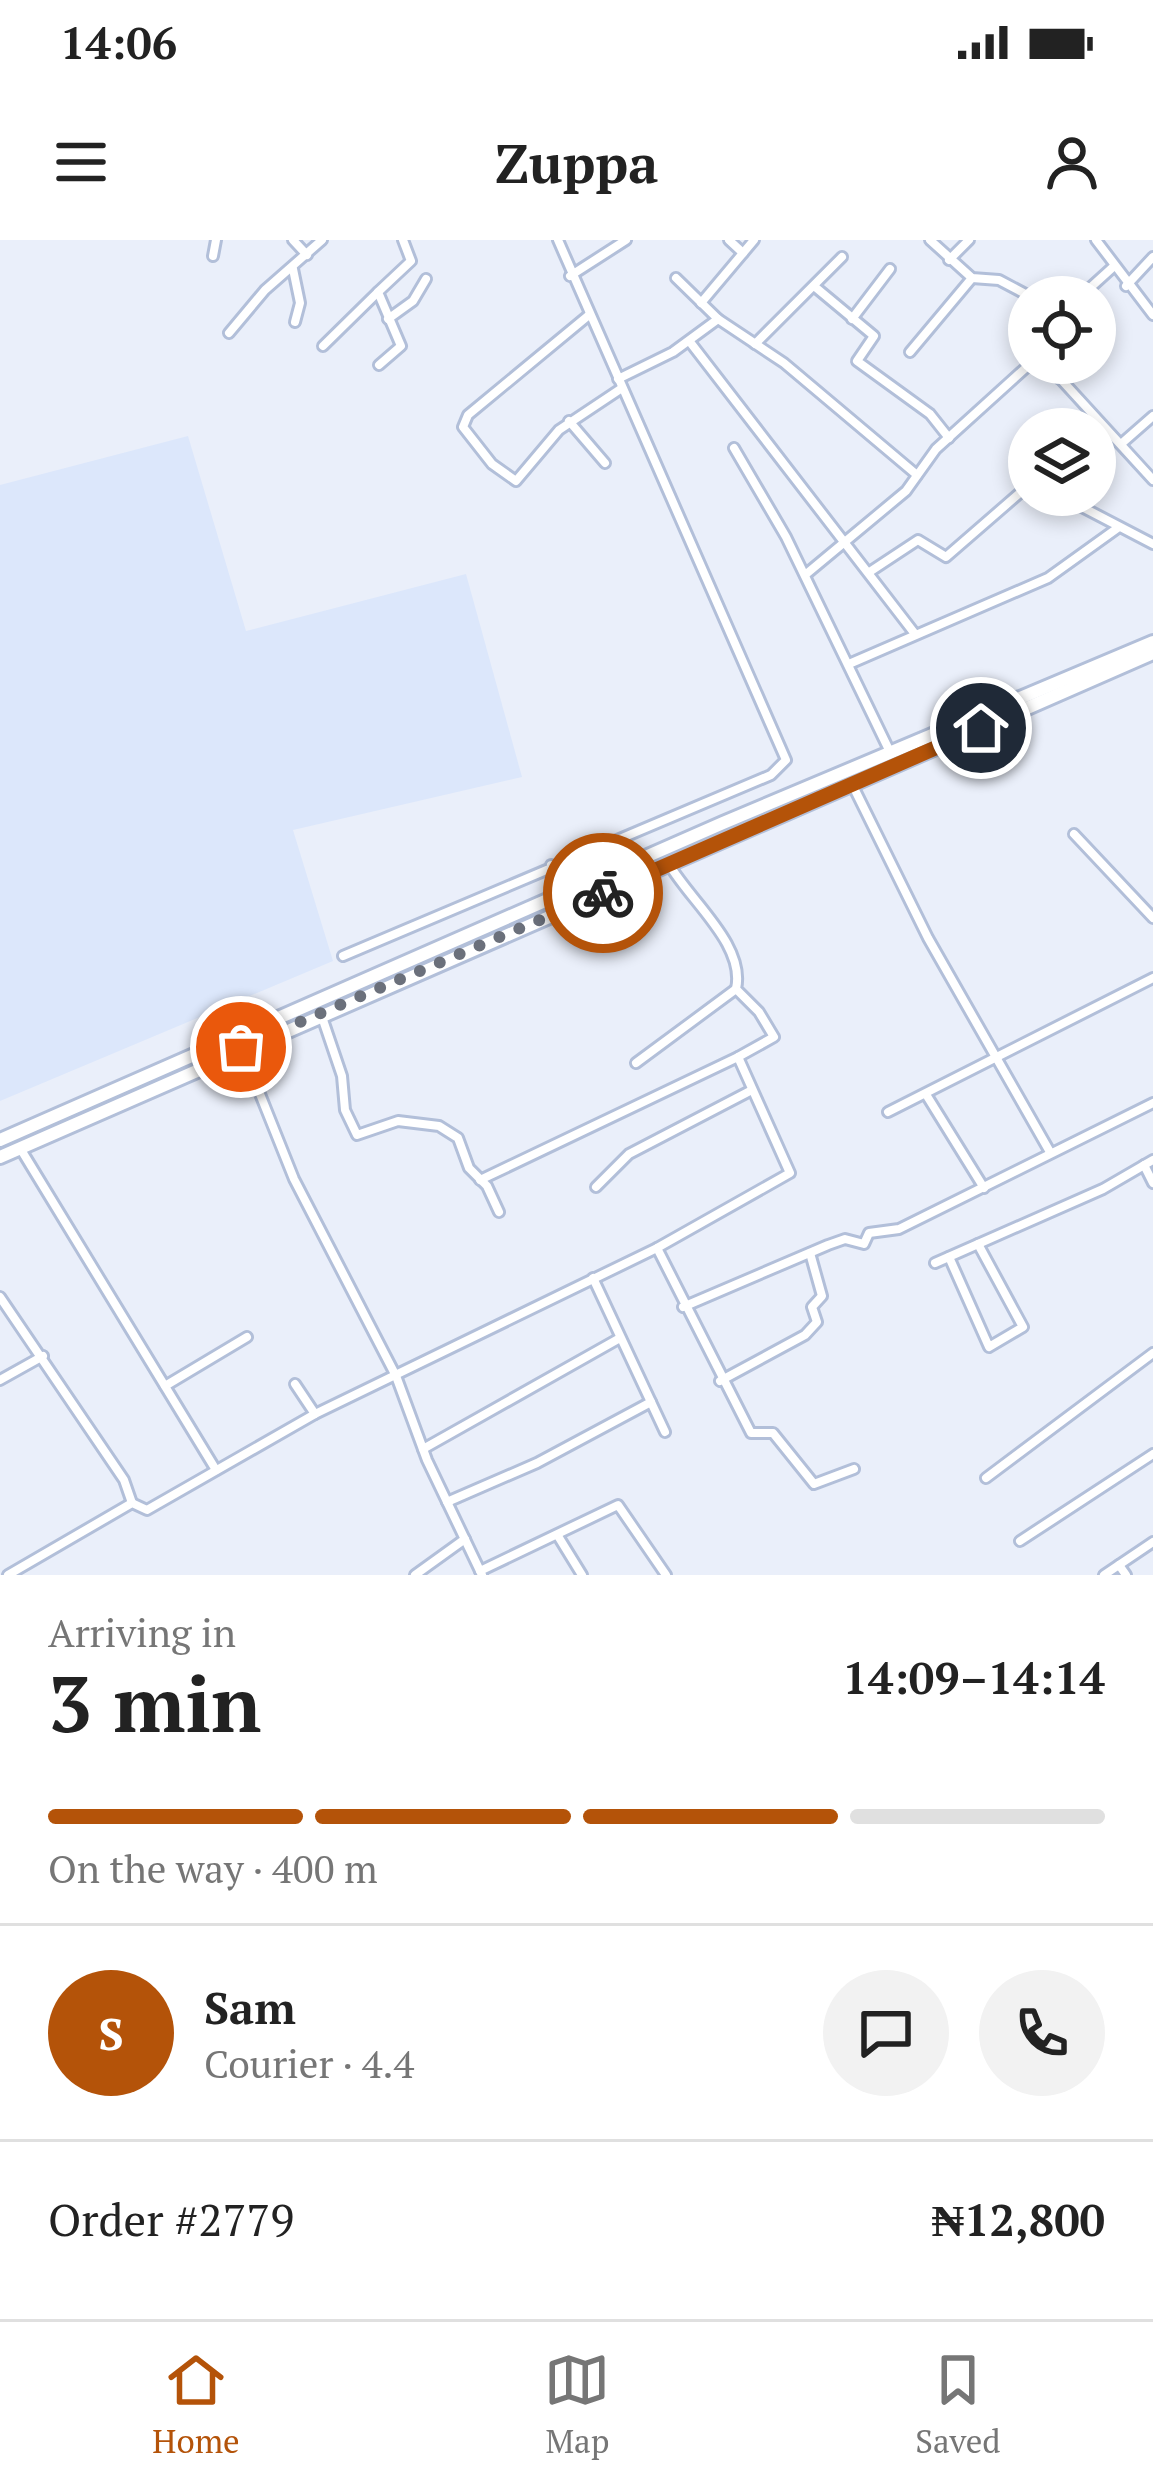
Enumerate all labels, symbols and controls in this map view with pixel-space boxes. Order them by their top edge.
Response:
text: 14:06 [60,12,177,72]
text: Zuppa [495,127,658,198]
icon: menu [48,129,114,195]
icon: person [1039,129,1105,195]
map controls [1008,276,1116,516]
button: locate [1008,276,1116,384]
button: layers [1008,408,1116,516]
pin [930,677,1032,779]
icon: home [948,695,1014,761]
courier [543,833,663,953]
icon: bike [570,860,636,926]
pin [190,996,292,1098]
icon: bag [208,1014,274,1080]
text: Arriving in [48,1606,236,1658]
text: 14:09–14:14 [843,1647,1105,1707]
text: 3 min [48,1651,261,1754]
text: On the way · 400 m [48,1842,378,1894]
button: chat [823,1970,949,2096]
button: phone [979,1970,1105,2096]
text: Sam [204,1977,296,2037]
text: S [98,2003,124,2063]
text: Courier · 4.4 [204,2037,414,2089]
text: Order #2779 [48,2189,294,2249]
text: ₦12,800 [932,2189,1105,2249]
tab: Home [152,2347,240,2462]
tab: Map [544,2347,610,2462]
tab: Saved [915,2347,1001,2462]

